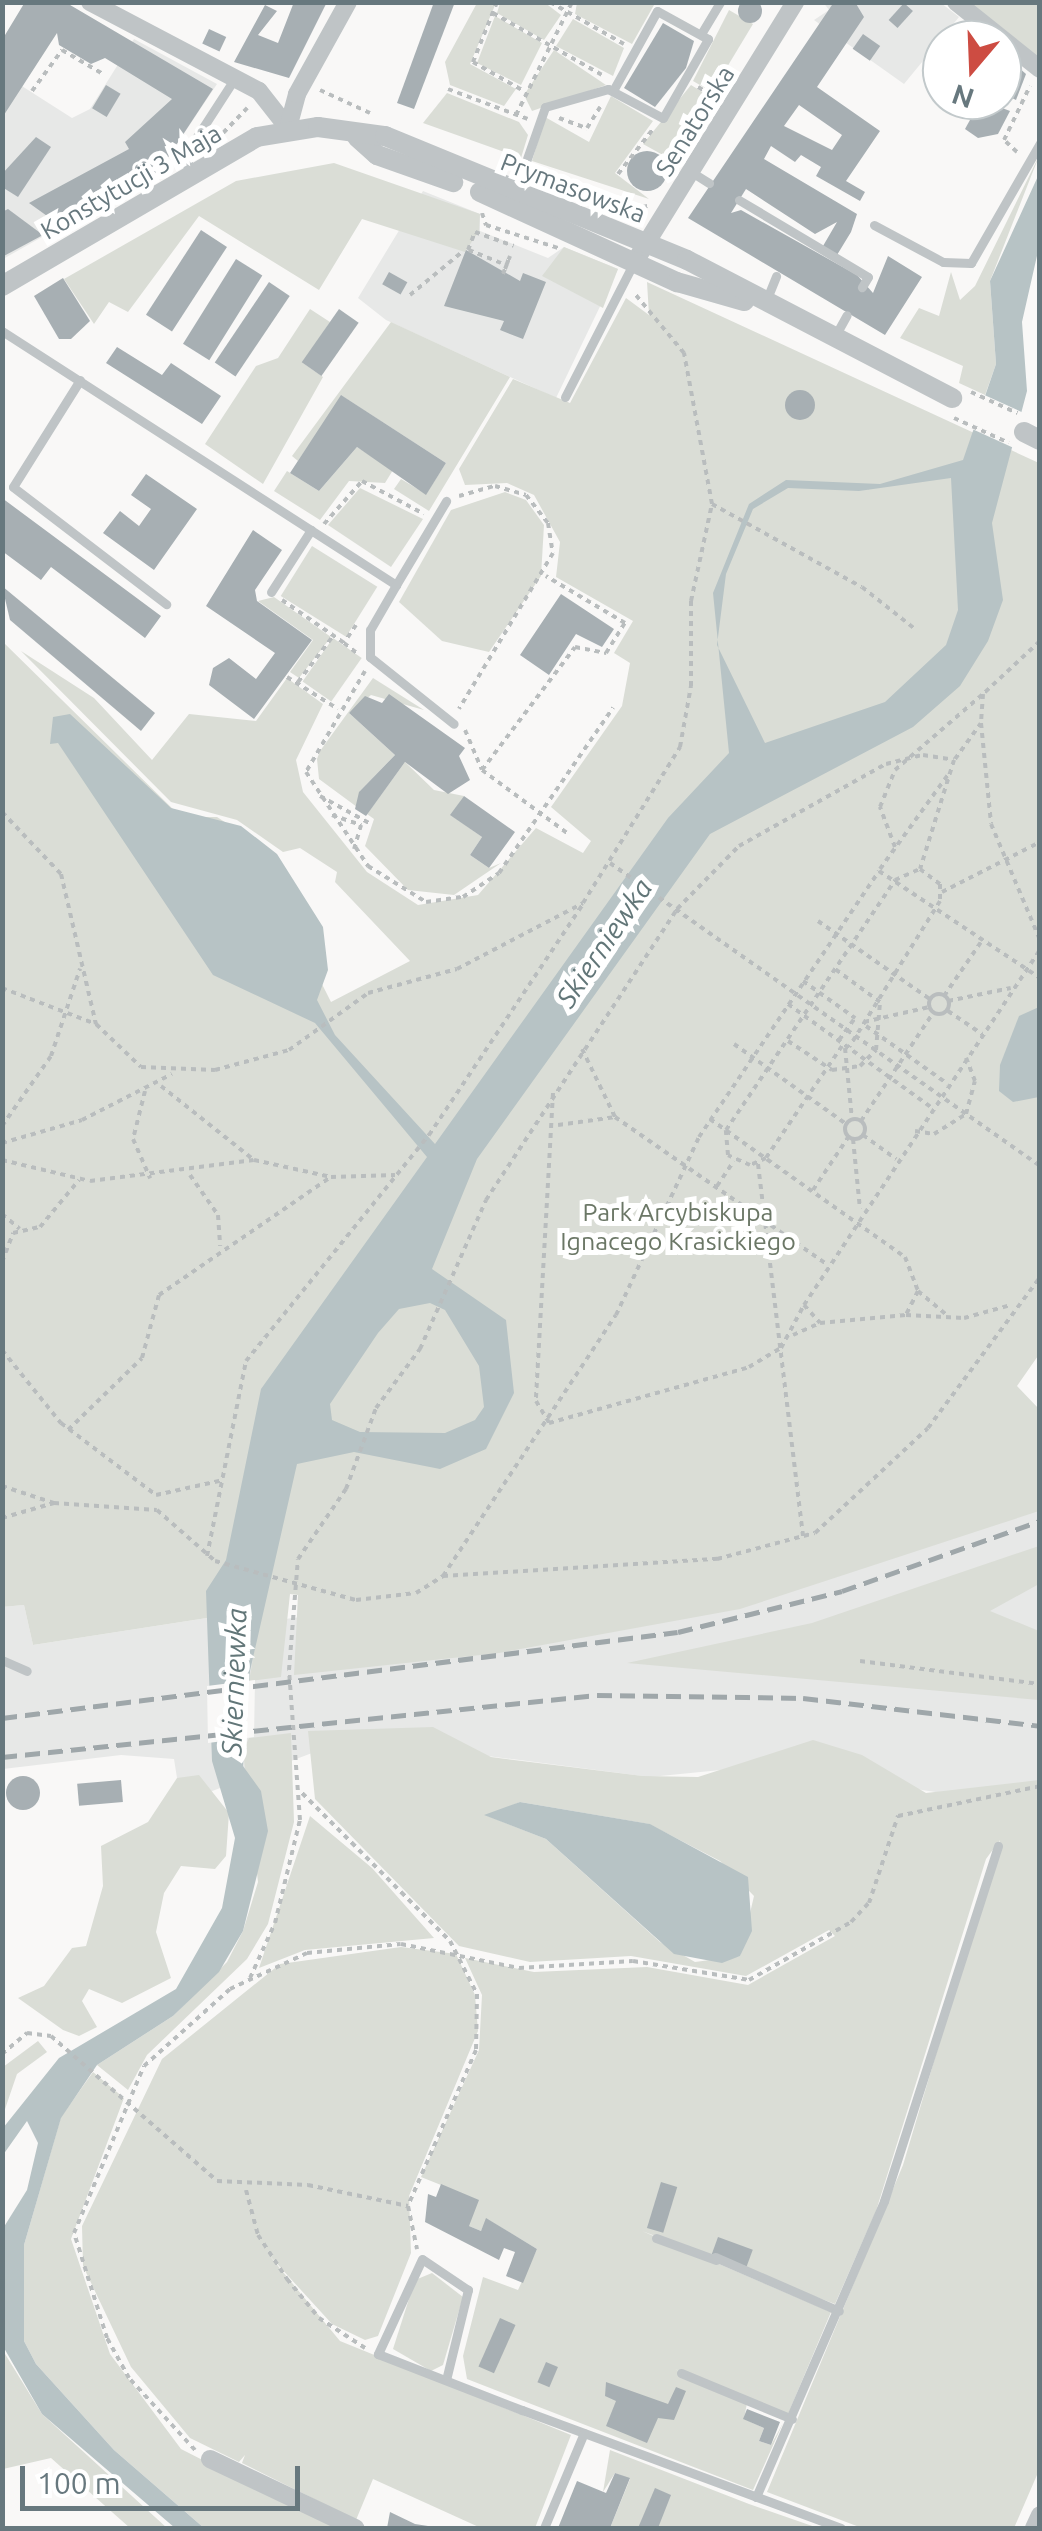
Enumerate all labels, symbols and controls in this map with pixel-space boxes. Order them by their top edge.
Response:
north arrow [922,20,1022,120]
street label: Senatorska [649,60,741,182]
text: N [948,79,978,115]
street label: Konstytucji 3 Maja [35,118,227,246]
street label: Prymasowska [496,147,650,229]
water label: Skierniewka [549,872,659,1014]
park label: Park Arcybiskupa Ignacego Krasickiego [560,1198,796,1257]
water label: Skierniewka [215,1608,253,1756]
scale bar [25,2446,305,2508]
text: 100 m [37,2466,121,2500]

